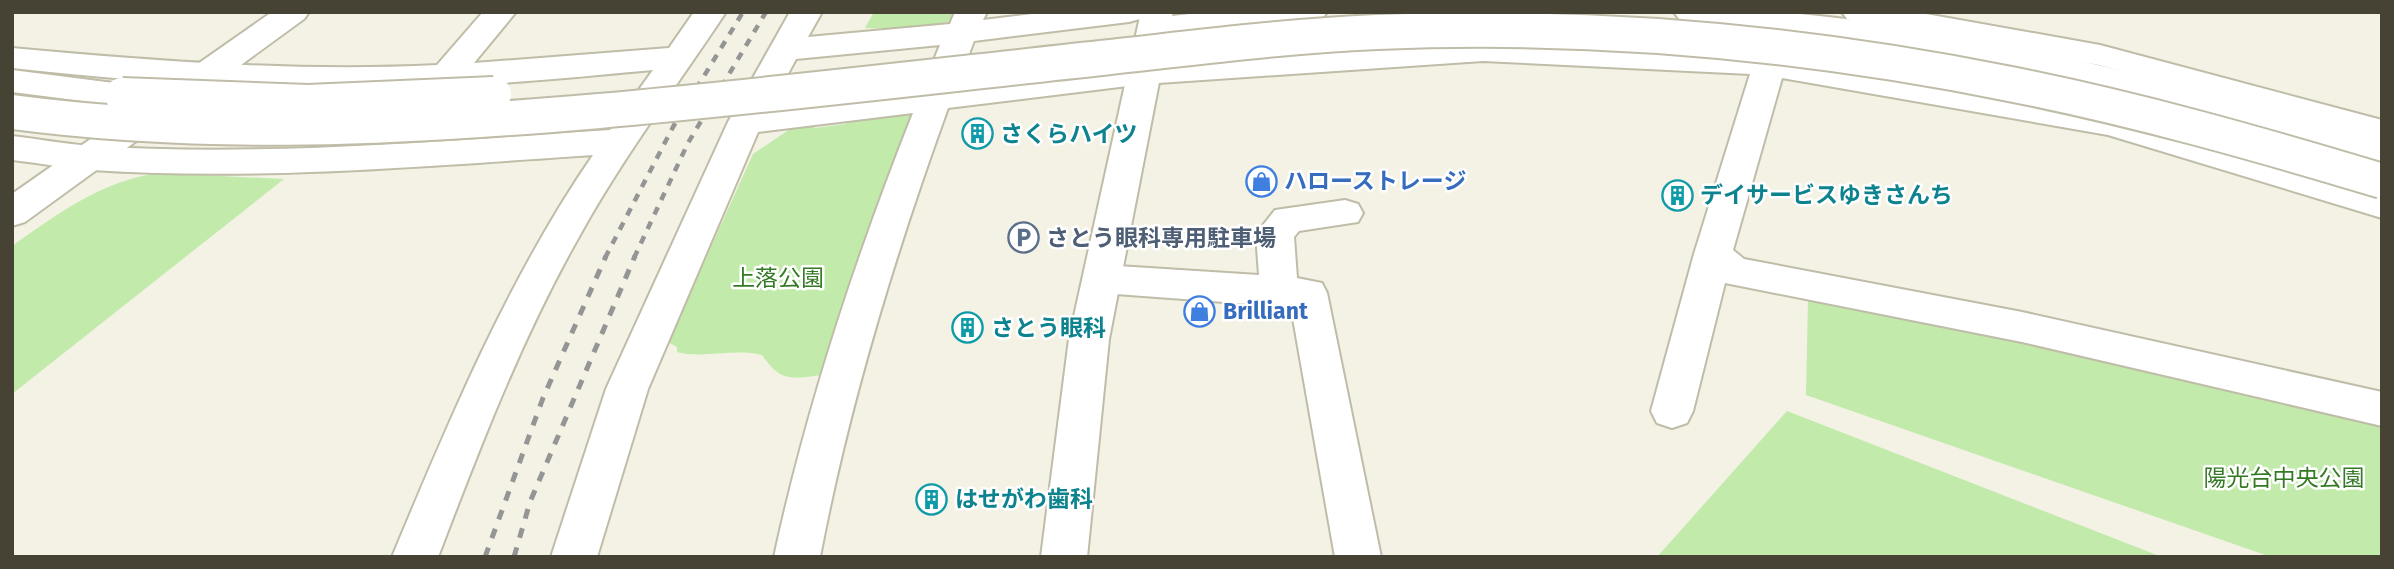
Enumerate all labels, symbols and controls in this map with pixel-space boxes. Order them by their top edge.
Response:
building icon: さくらハイツ [960,117,994,151]
place label: さくらハイツ [1000,120,1138,148]
shop icon: ハローストレージ [1244,164,1278,198]
place label: ハローストレージ [1284,167,1466,195]
building icon: デイサービスゆきさんち [1660,178,1694,212]
place label: デイサービスゆきさんち [1700,181,1953,209]
parking icon: さとう眼科専用駐車場 [1006,221,1040,255]
place label: さとう眼科専用駐車場 [1046,224,1276,252]
park label: 上落公園 [732,264,824,292]
shop icon: Brilliant [1183,294,1217,328]
place label: Brilliant [1223,297,1309,325]
building icon: さとう眼科 [951,311,985,345]
place label: さとう眼科 [991,314,1106,342]
park label: 陽光台中央公園 [2204,464,2365,492]
building icon: はせがわ歯科 [915,482,949,516]
place label: はせがわ歯科 [955,485,1093,513]

